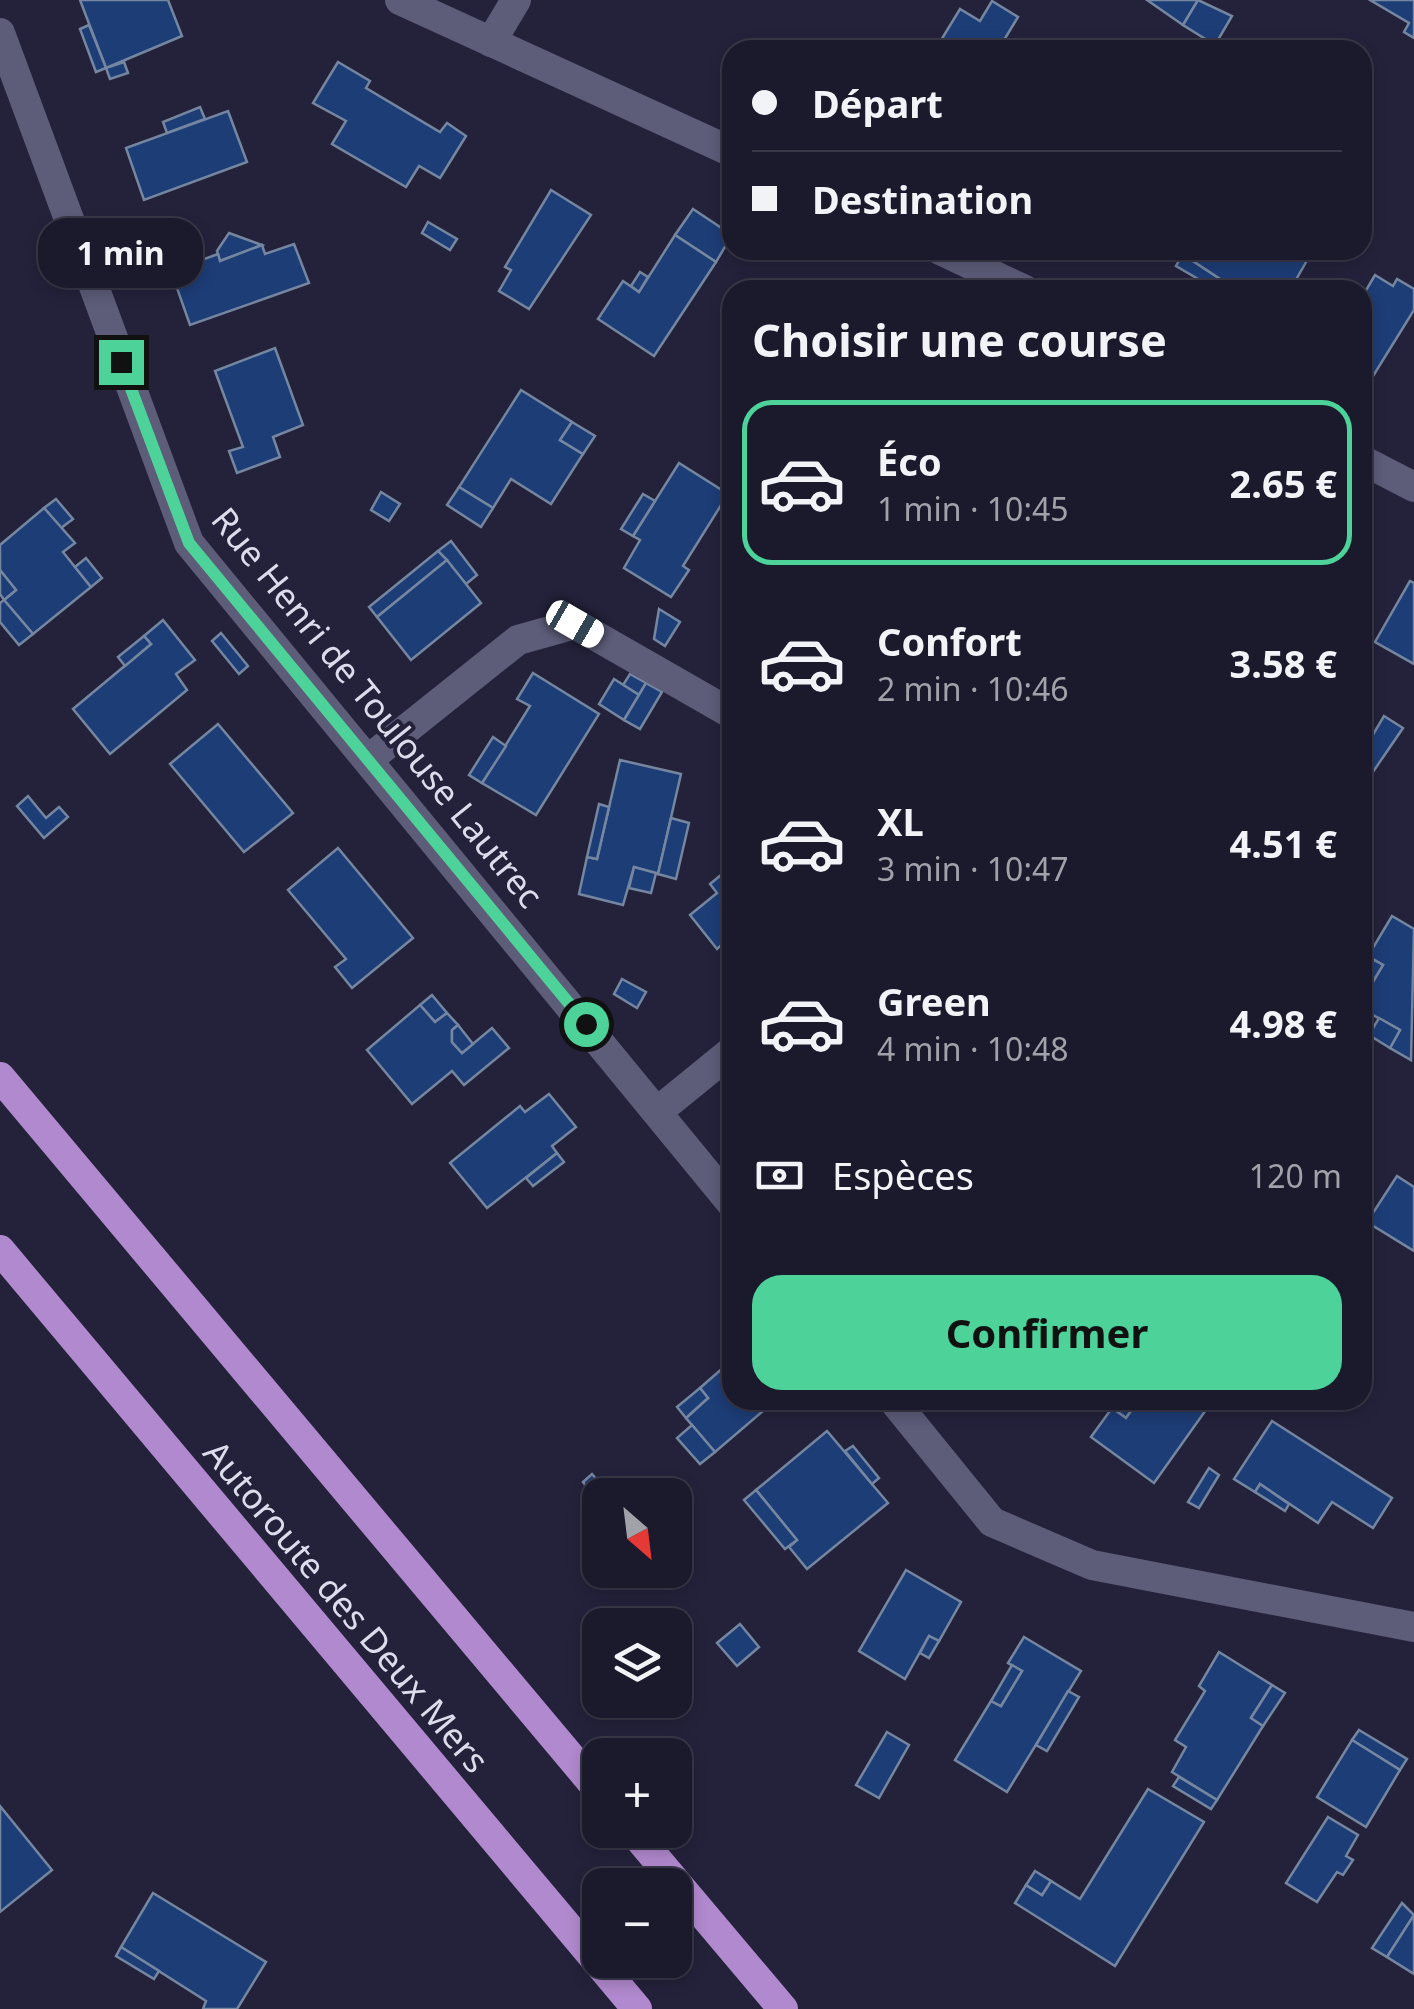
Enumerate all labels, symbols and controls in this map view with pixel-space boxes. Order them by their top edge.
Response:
text: Départ [812,77,943,129]
text: Destination [812,173,1033,225]
callout: 1 min [38,217,204,287]
text: 1 min [76,231,165,274]
text: Choisir une course [752,309,1167,370]
route end [99,340,144,385]
text: Éco [877,435,942,487]
icon: car [757,438,847,528]
text: 2.65 € [1229,457,1337,509]
text: 1 min · 10:45 [877,487,1069,530]
street label: Rue Henri de Toulouse Lautrec [202,497,554,917]
car [542,596,608,652]
text: Confort [877,615,1022,667]
icon: car [757,618,847,708]
text: 3.58 € [1229,637,1337,689]
text: 2 min · 10:46 [877,667,1069,710]
text: XL [877,795,924,847]
icon: car [757,798,847,888]
text: 4.51 € [1229,817,1337,869]
text: 3 min · 10:47 [877,847,1069,890]
text: Green [877,975,991,1027]
icon: car [757,978,847,1068]
text: 4.98 € [1229,997,1337,1049]
route start [564,1002,609,1047]
text: 4 min · 10:48 [877,1027,1069,1070]
icon: cash [752,1148,807,1203]
text: Espèces [832,1149,974,1201]
text: 120 m [1249,1154,1342,1197]
button: Confirmer [752,1275,1342,1390]
street label: Autoroute des Deux Mers [194,1430,500,1782]
north arrow [582,1478,692,1588]
map controls [582,1478,692,1978]
button: layers [582,1608,692,1718]
button: + [582,1738,692,1848]
button: − [582,1868,692,1978]

